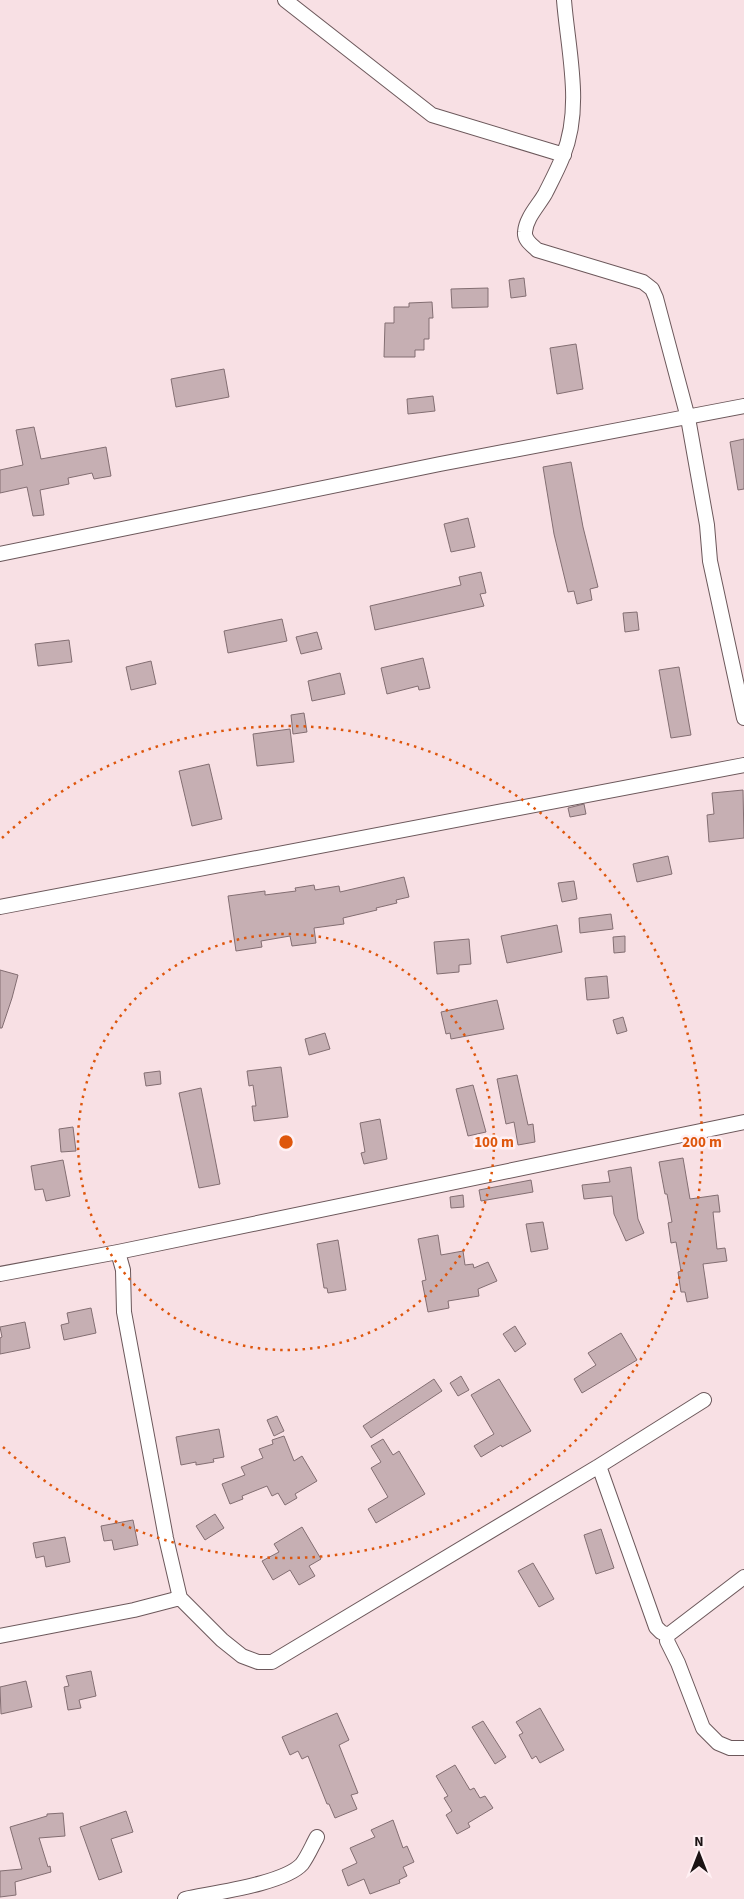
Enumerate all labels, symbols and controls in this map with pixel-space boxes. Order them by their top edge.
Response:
text: 100 m [474,1132,514,1153]
text: 200 m [682,1132,722,1153]
centre of rings [277,1133,295,1151]
north arrow [674,1829,724,1879]
text: N [694,1832,704,1852]

